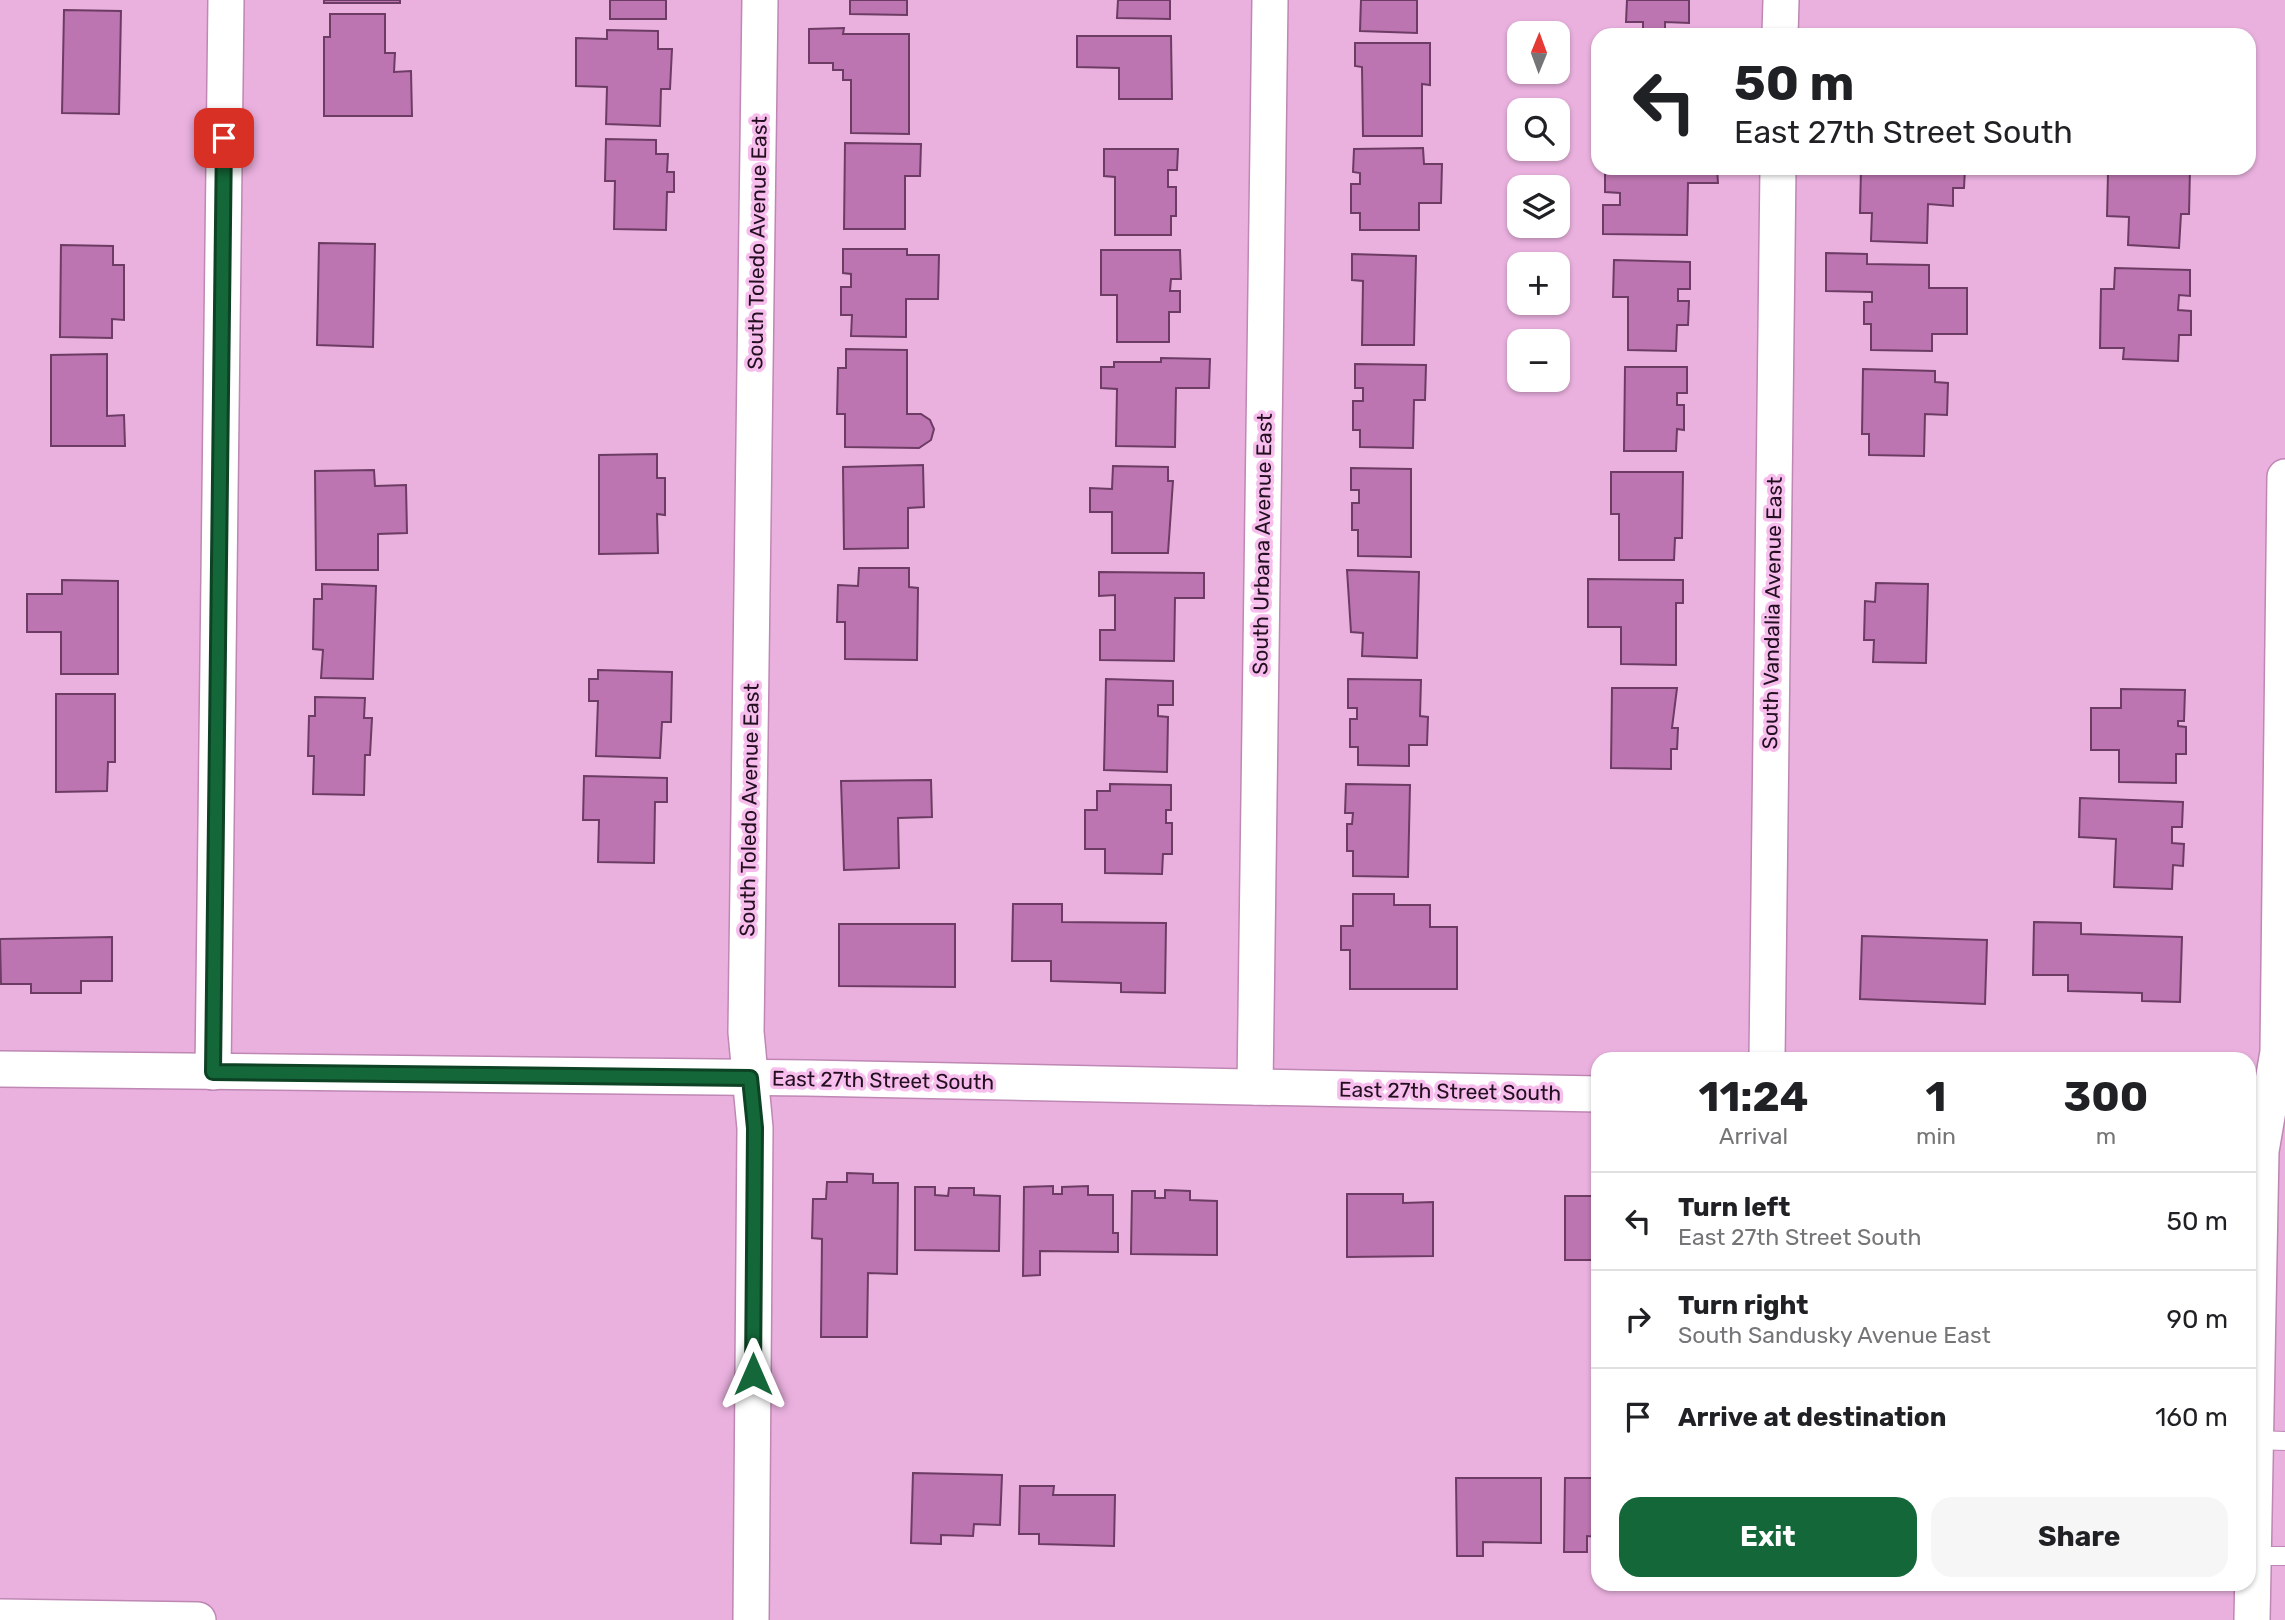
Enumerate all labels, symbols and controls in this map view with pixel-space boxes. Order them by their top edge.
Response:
north arrow [1507,21,1570,84]
map controls [1507,21,1570,392]
text: 50 m [1734,54,1854,112]
icon: left [1619,56,1710,147]
button: search [1507,98,1570,161]
pin [194,108,254,168]
text: East 27th Street South [1734,113,2073,151]
street label: South Toledo Avenue East [742,116,772,370]
icon: arrive [205,119,243,157]
button: layers [1507,175,1570,238]
button: + [1507,252,1570,315]
button: − [1507,329,1570,392]
street label: South Urbana Avenue East [1247,413,1277,675]
street label: South Vandalia Avenue East [1757,477,1787,749]
street label: South Toledo Avenue East [734,683,764,937]
street label: East 27th Street South [772,1066,994,1094]
text: 11:24 [1699,1072,1808,1122]
text: 1 [1926,1072,1946,1122]
text: 300 [2064,1072,2148,1122]
street label: East 27th Street South [1339,1077,1561,1105]
text: Arrival [1719,1122,1788,1150]
text: min [1916,1122,1956,1150]
text: m [2096,1122,2116,1150]
text: Turn left [1678,1192,1790,1223]
icon: left [1619,1202,1657,1240]
text: 50 m [2167,1206,2228,1237]
text: East 27th Street South [1678,1223,1921,1251]
text: Turn right [1678,1290,1808,1321]
icon: right [1619,1300,1657,1338]
text: 90 m [2167,1304,2228,1335]
text: South Sandusky Avenue East [1678,1321,1991,1349]
position arrow [716,1337,790,1411]
icon: arrive [1619,1398,1657,1436]
text: Arrive at destination [1678,1402,1946,1433]
text: 160 m [2155,1402,2228,1433]
button: Exit [1619,1497,1917,1577]
button: Share [1931,1497,2228,1577]

